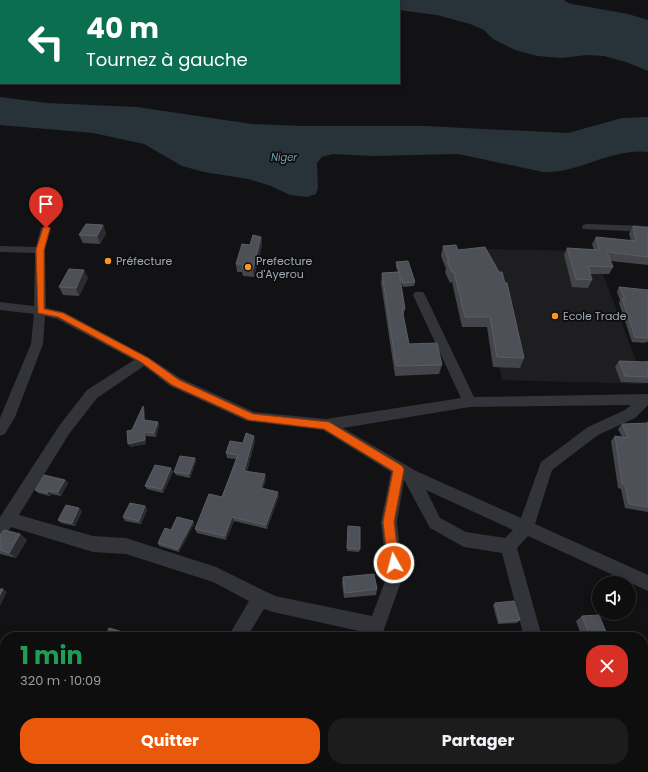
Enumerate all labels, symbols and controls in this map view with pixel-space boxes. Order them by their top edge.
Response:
text: 40 m [86,9,159,48]
icon: left [20,16,72,68]
text: Tournez à gauche [86,47,248,72]
water label: Niger [271,150,297,165]
pin [29,187,63,228]
icon: arrive [35,193,57,215]
place label: Préfecture [116,253,173,269]
place label: Prefecture d'Ayerou [256,253,313,282]
marker: Préfecture [103,256,113,266]
marker: Prefecture d'Ayerou [243,262,253,272]
place label: Ecole Trade [563,308,627,324]
marker: Ecole Trade [550,311,560,321]
position arrow [373,542,415,584]
map controls [592,576,636,620]
button: sound [592,576,636,620]
text: 1 min [20,639,83,672]
button: close [586,645,628,687]
text: 320 m · 10:09 [20,671,101,690]
button: Quitter [20,718,320,764]
button: Partager [328,718,628,764]

